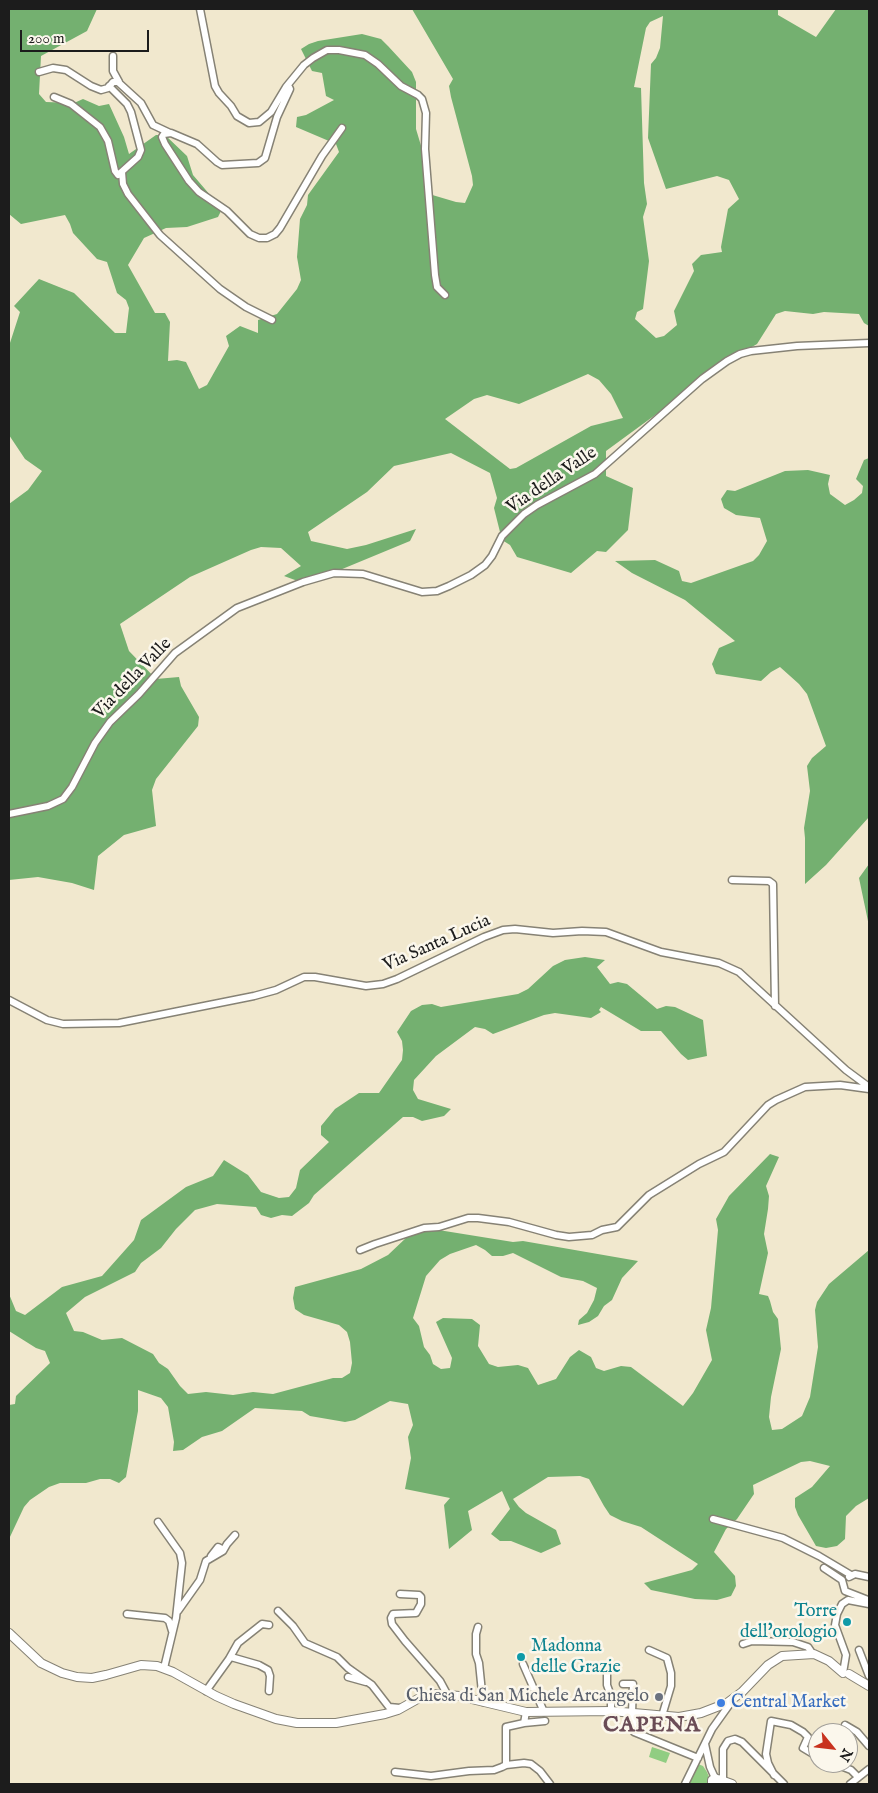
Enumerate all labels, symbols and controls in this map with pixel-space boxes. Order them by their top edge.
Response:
scale bar [22,20,151,52]
text: 200 m [28,29,65,48]
street label: Via della Valle [503,443,601,519]
street label: Via della Valle [89,634,177,724]
street label: Via Santa Lucia [380,911,494,977]
place label: Torre dell'orologio [740,1601,837,1644]
marker: Torre dell'orologio [841,1616,853,1628]
place label: Madonna delle Grazie [531,1636,621,1678]
marker: Madonna delle Grazie [515,1651,527,1663]
place label: Chiesa di San Michele Arcangelo [406,1686,649,1708]
marker: Chiesa di San Michele Arcangelo [653,1691,665,1703]
place label: Central Market [731,1692,846,1714]
marker: Central Market [715,1697,727,1709]
district label: CAPENA [602,1713,702,1739]
north arrow [808,1723,858,1773]
text: N [834,1745,856,1764]

